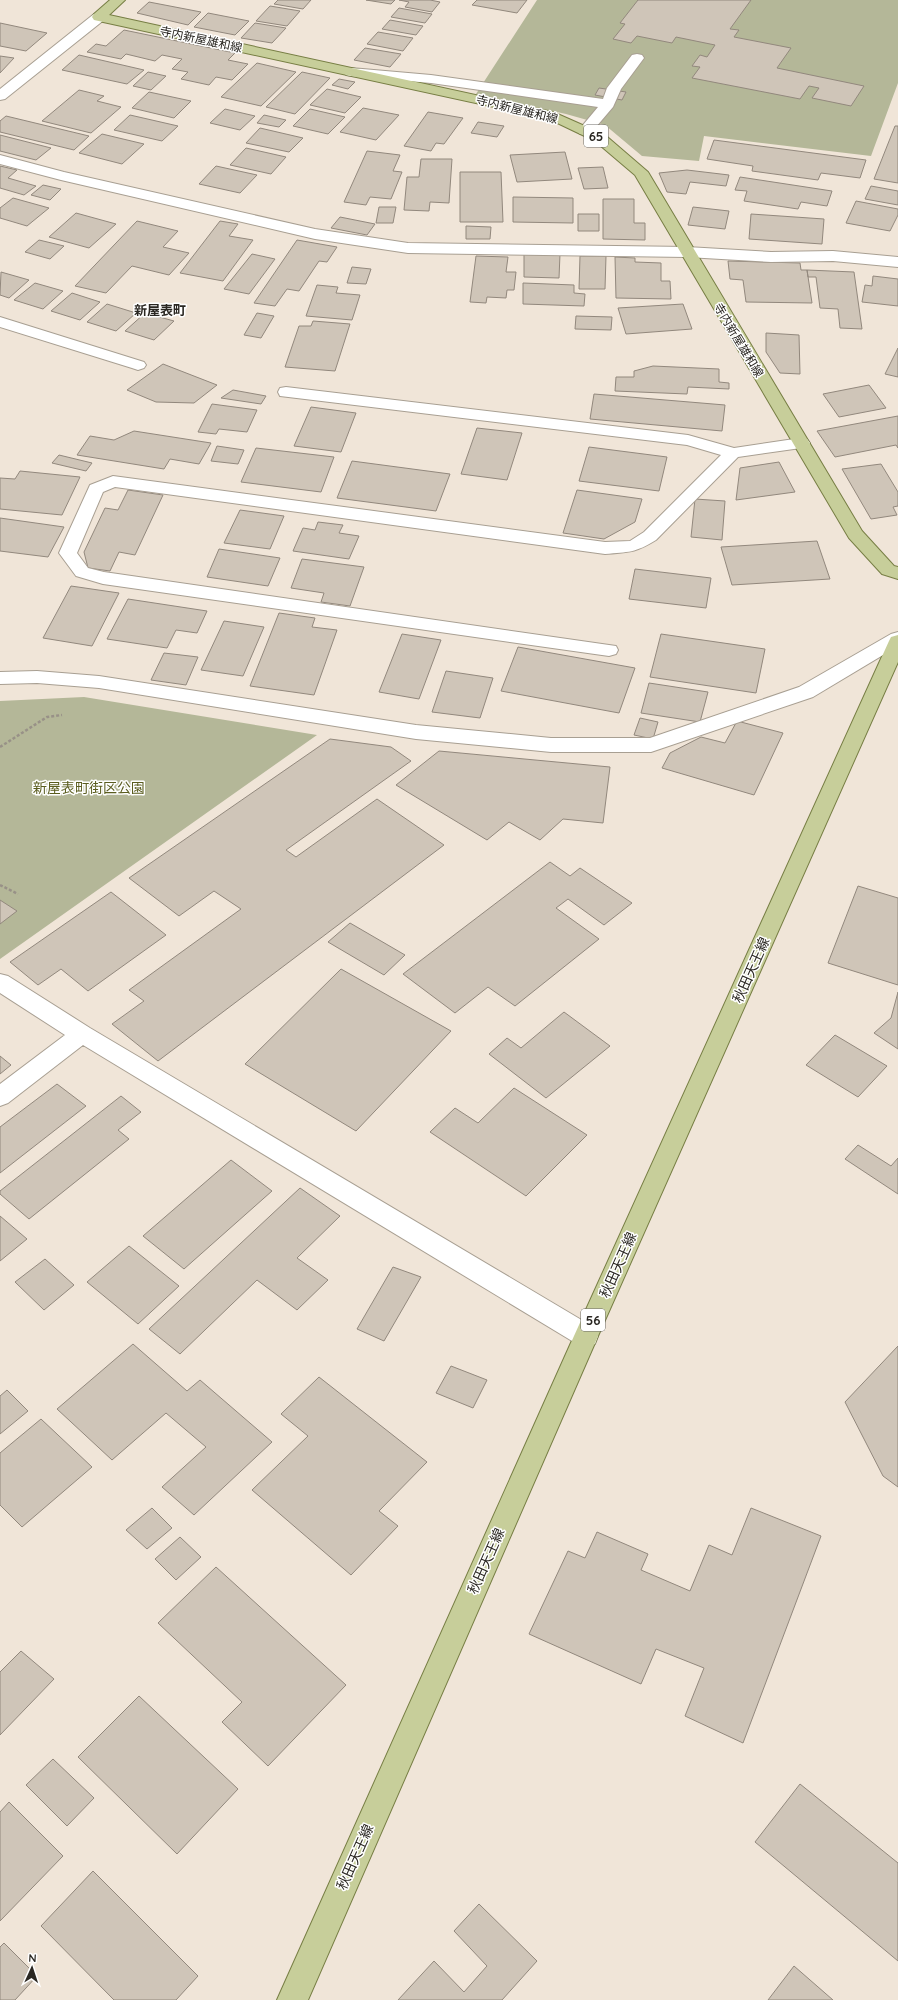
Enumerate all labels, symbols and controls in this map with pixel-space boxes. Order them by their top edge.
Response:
street label: 寺内新屋雄和線 [158,23,244,55]
street label: 寺内新屋雄和線 [474,92,560,126]
road number: 65 [584,125,608,147]
street label: 寺内新屋雄和線 [711,300,767,380]
district label: 新屋表町 [134,302,186,318]
park label: 新屋表町街区公園 [33,779,145,797]
street label: 秋田天王線 [729,934,773,1006]
street label: 秋田天王線 [596,1229,640,1301]
road number: 56 [581,1309,605,1331]
street label: 秋田天王線 [464,1525,508,1597]
street label: 秋田天王線 [333,1821,377,1893]
north arrow [12,1948,52,1988]
text: N [28,1951,37,1965]

